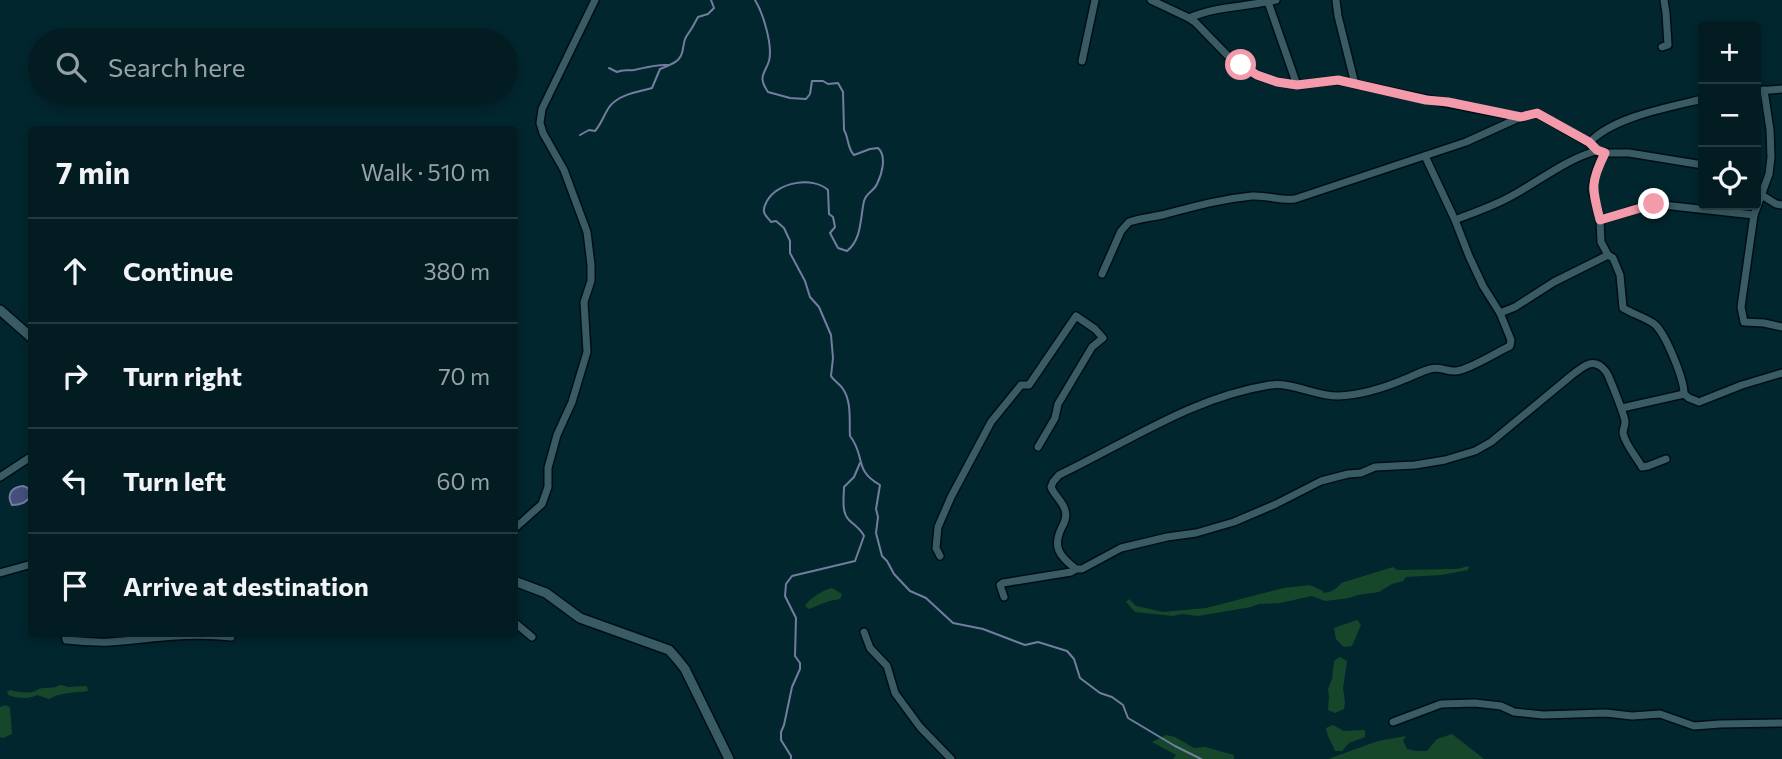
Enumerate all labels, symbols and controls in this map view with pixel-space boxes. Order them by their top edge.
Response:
map controls [1698,21,1761,210]
button: + [1698,21,1761,84]
search box [28,28,518,105]
icon: search [52,48,90,86]
route start [1225,49,1256,80]
text: Search here [108,51,246,82]
button: − [1698,84,1761,147]
button: locate [1698,147,1761,210]
text: 7 min [56,153,130,190]
text: Walk · 510 m [361,158,490,186]
route end [1638,188,1669,219]
icon: ahead [56,252,94,290]
text: Continue [123,255,233,286]
text: 380 m [423,257,490,285]
icon: right [56,357,94,395]
text: Turn right [123,360,242,391]
text: 70 m [438,362,490,390]
icon: left [56,462,94,500]
text: Turn left [123,465,226,496]
text: 60 m [437,467,490,495]
icon: arrive [56,567,94,605]
text: Arrive at destination [123,570,369,601]

